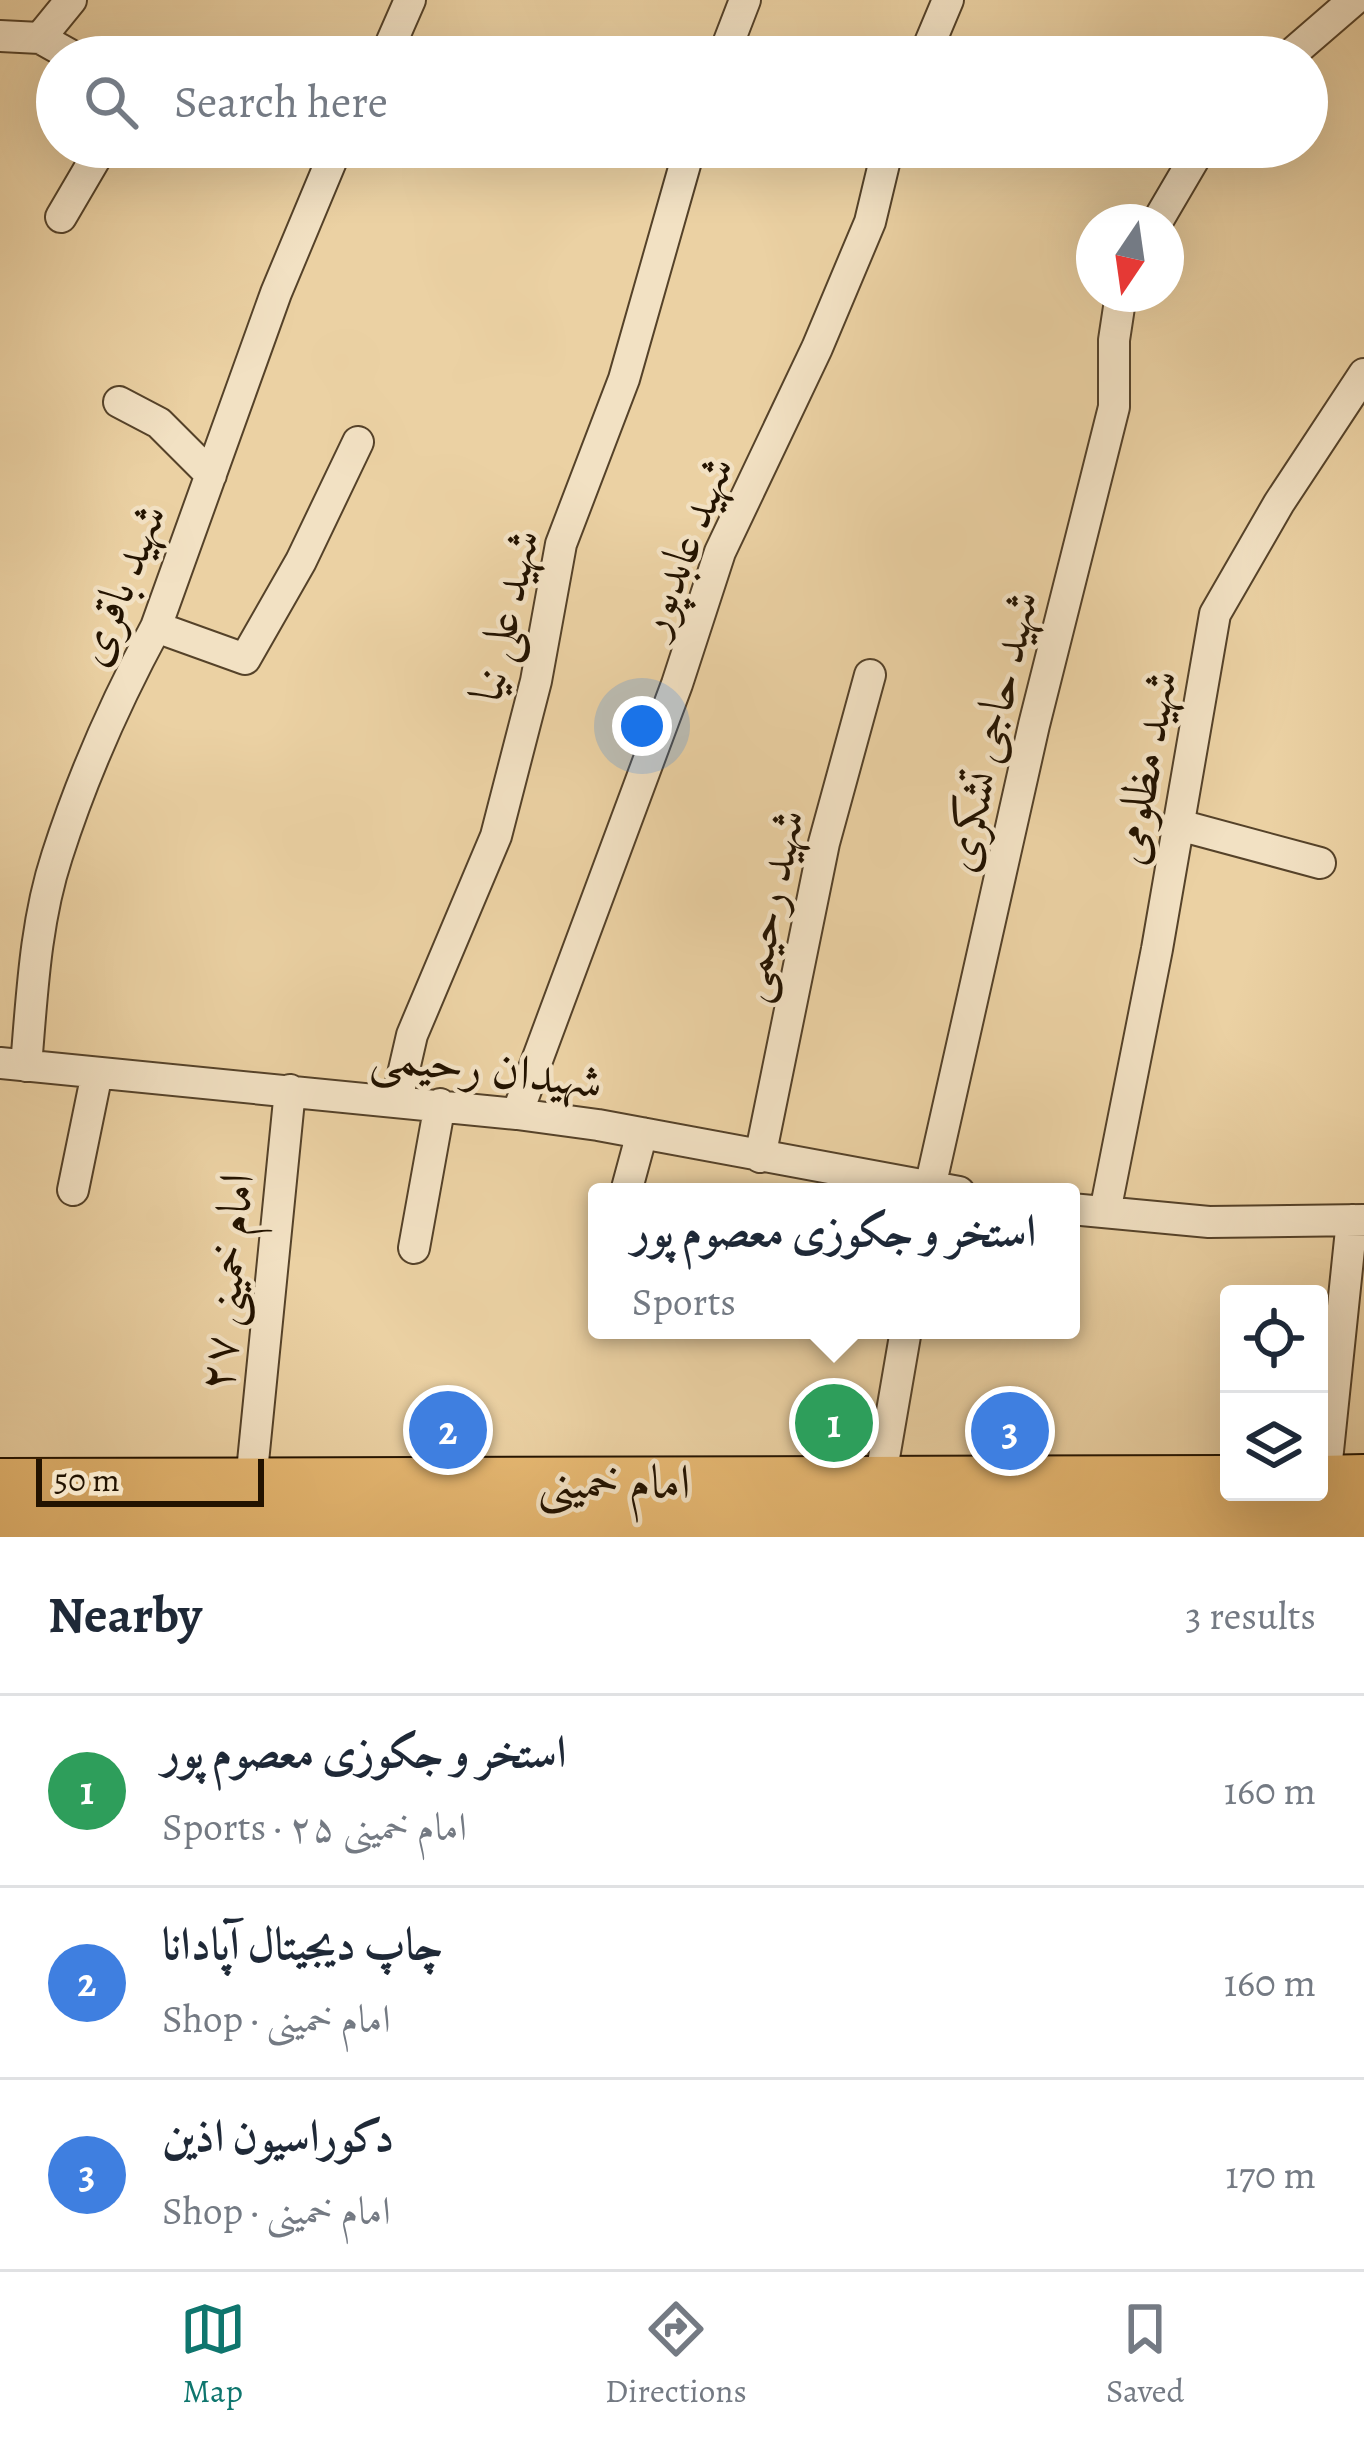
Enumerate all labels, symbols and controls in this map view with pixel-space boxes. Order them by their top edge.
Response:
search box [36,36,1328,168]
icon: search [78,69,144,135]
text: Search here [174,71,388,133]
north arrow [1076,204,1184,312]
street label: شهید عابدپور [617,446,751,649]
street label: شهید باقری [58,493,182,675]
street label: شهید علی نیا [452,523,558,708]
street label: شهید حاجی تشکری [926,584,1054,878]
street label: شهید مظلومی [1094,665,1194,870]
your location [612,696,672,756]
street label: شهید رحیمی [715,803,821,1007]
street label: شهیدان رحیمی [367,1021,606,1115]
street label: امام خمینی ۲۷ [182,1170,278,1395]
popup [588,1183,1080,1339]
text: استخر و جکوزی معصوم پور [632,1200,1036,1262]
text: Sports [632,1275,736,1328]
map controls [1220,1285,1328,1501]
button: locate [1220,1285,1328,1393]
pin: 1 [795,1378,873,1468]
pin: 2 [409,1385,487,1475]
pin: 3 [971,1386,1049,1476]
button: layers [1220,1393,1328,1501]
street label: امام خمینی [538,1449,690,1523]
scale bar [36,1453,264,1506]
text: 50 m [54,1457,120,1502]
text: Nearby [48,1580,202,1650]
text: 3 results [1185,1589,1316,1642]
text: استخر و جکوزی معصوم پور [162,1721,566,1783]
text: 1 [80,1764,94,1817]
text: 160 m [1224,1764,1316,1817]
text: Sports · امام خمینی ۲۵ [162,1800,467,1853]
text: چاپ دیجیتال آپادانا [162,1913,443,1975]
text: 2 [78,1956,96,2009]
text: 160 m [1224,1956,1316,2009]
text: Shop · امام خمینی [162,1992,391,2045]
text: دکوراسیون اذین [162,2105,394,2167]
text: 3 [79,2148,95,2201]
text: 170 m [1225,2148,1316,2201]
text: Shop · امام خمینی [162,2184,391,2237]
tab: Map [180,2296,246,2413]
tab: Directions [605,2296,747,2413]
tab: Saved [1106,2296,1184,2413]

